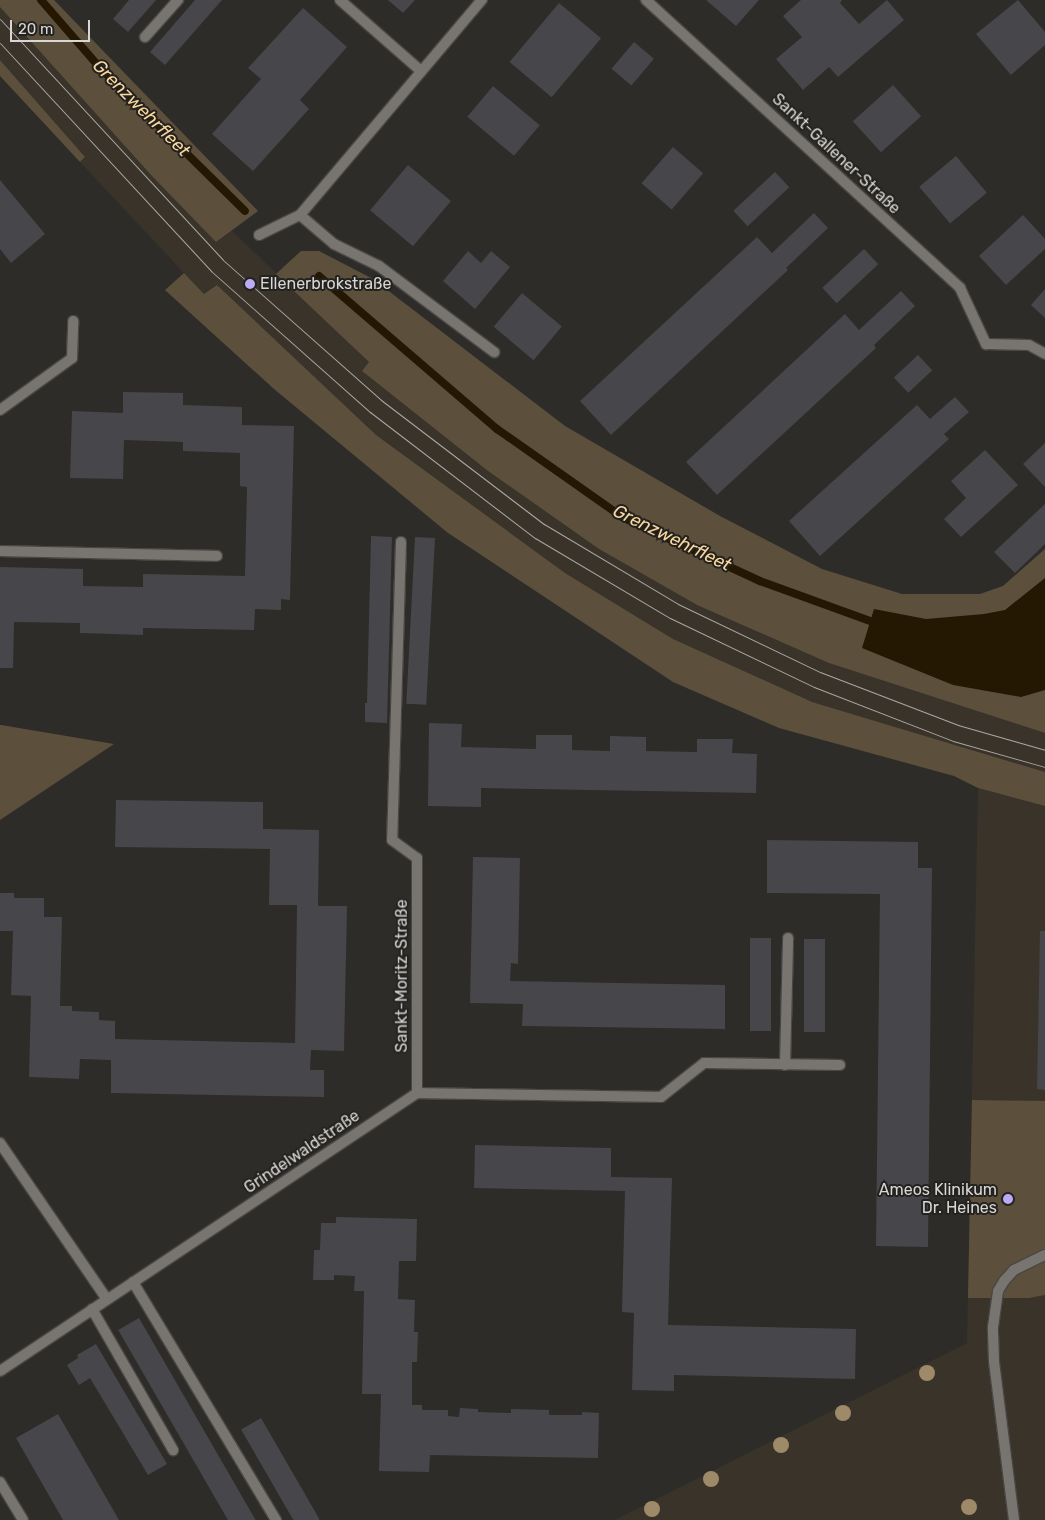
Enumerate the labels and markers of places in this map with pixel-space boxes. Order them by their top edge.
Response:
place label: Ellenerbrokstraße [260,274,391,294]
marker: Ellenerbrokstraße [244,278,256,290]
place label: Ameos Klinikum Dr. Heines [879,1180,997,1218]
marker: Ameos Klinikum Dr. Heines [1001,1192,1015,1206]

